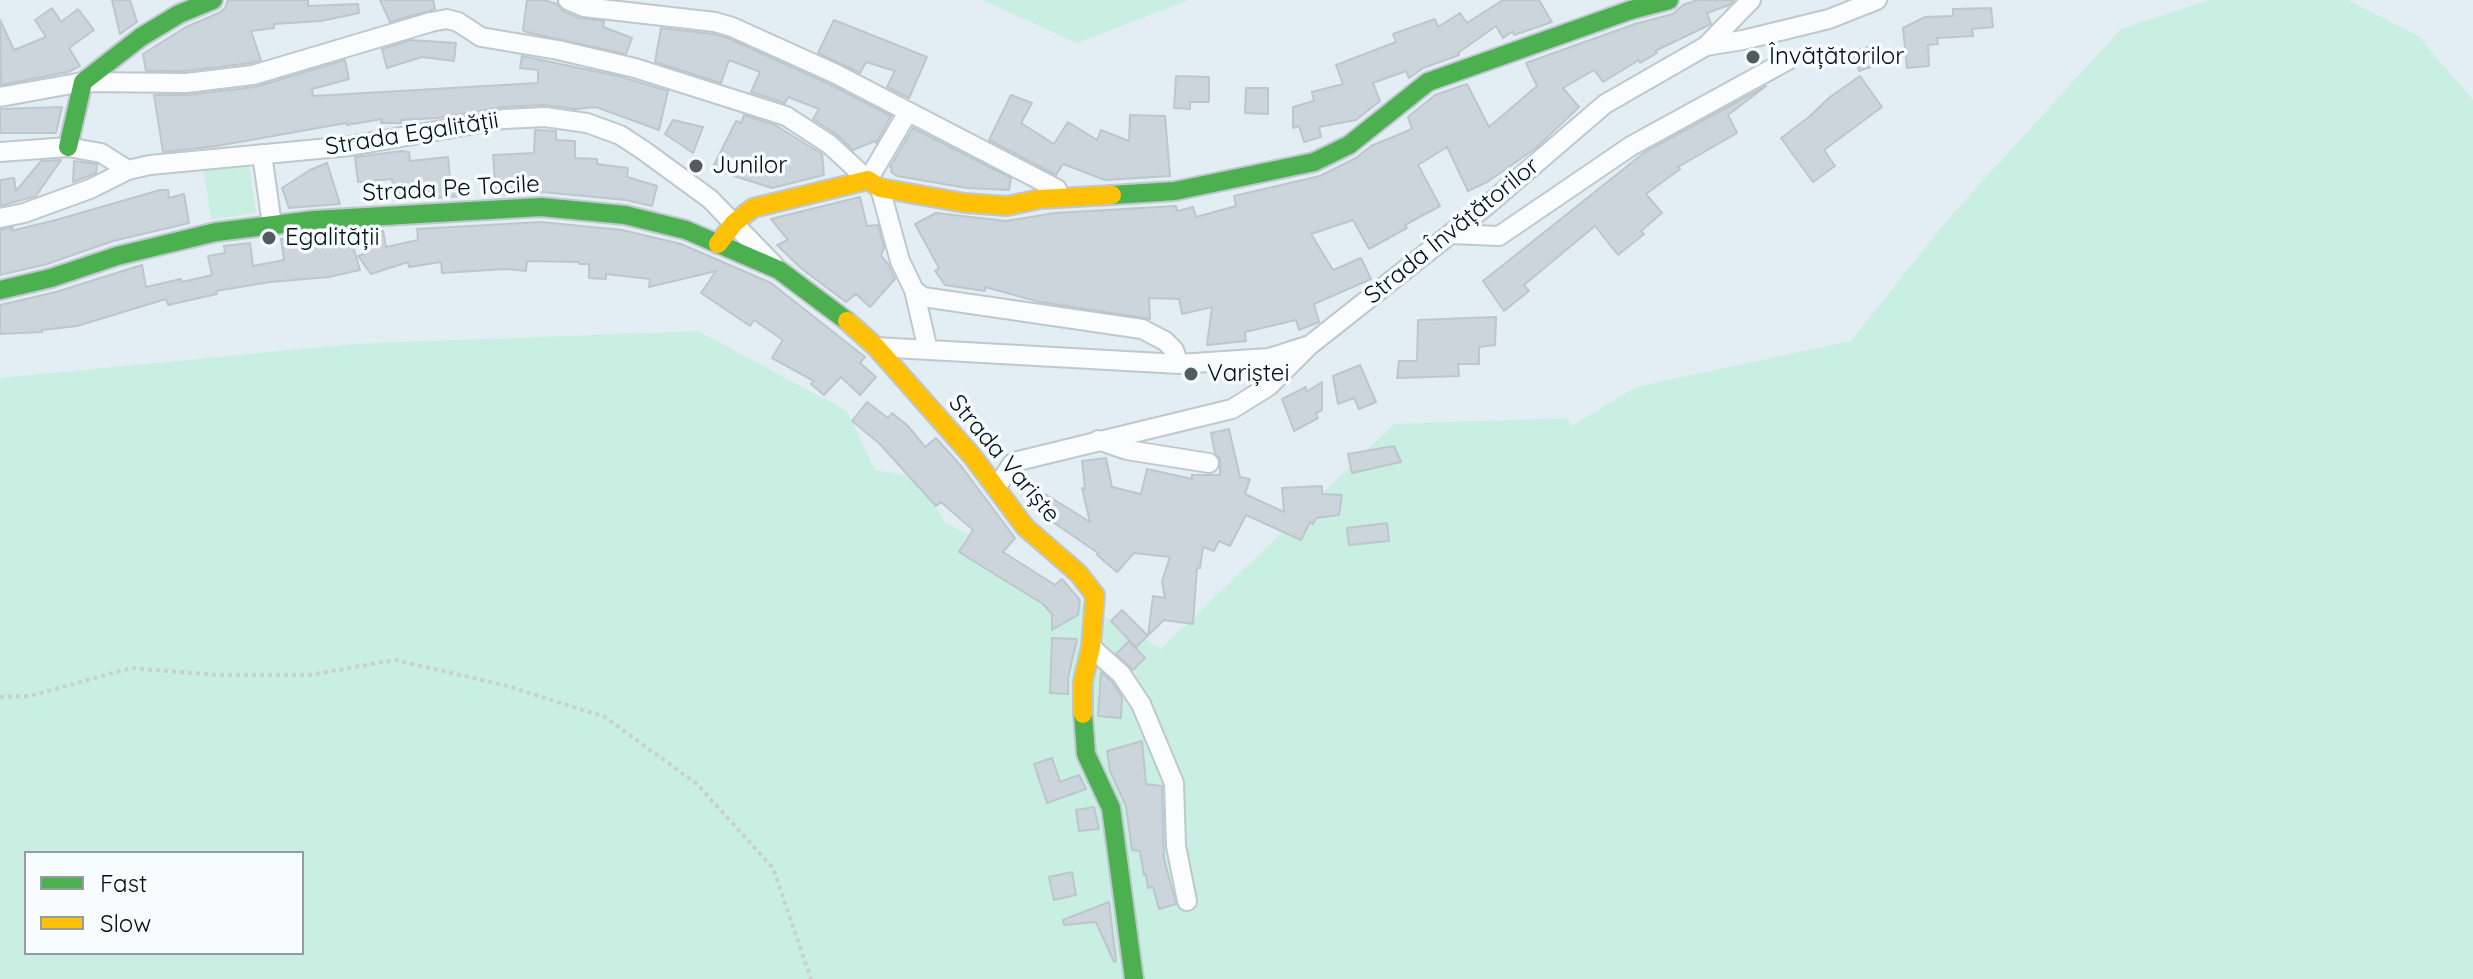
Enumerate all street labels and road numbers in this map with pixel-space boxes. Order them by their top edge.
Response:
street label: Strada Egalității [323,106,501,162]
street label: Strada Învățătorilor [1359,152,1545,310]
street label: Strada Pe Tocile [362,170,540,208]
street label: Strada Variște [942,389,1066,529]

